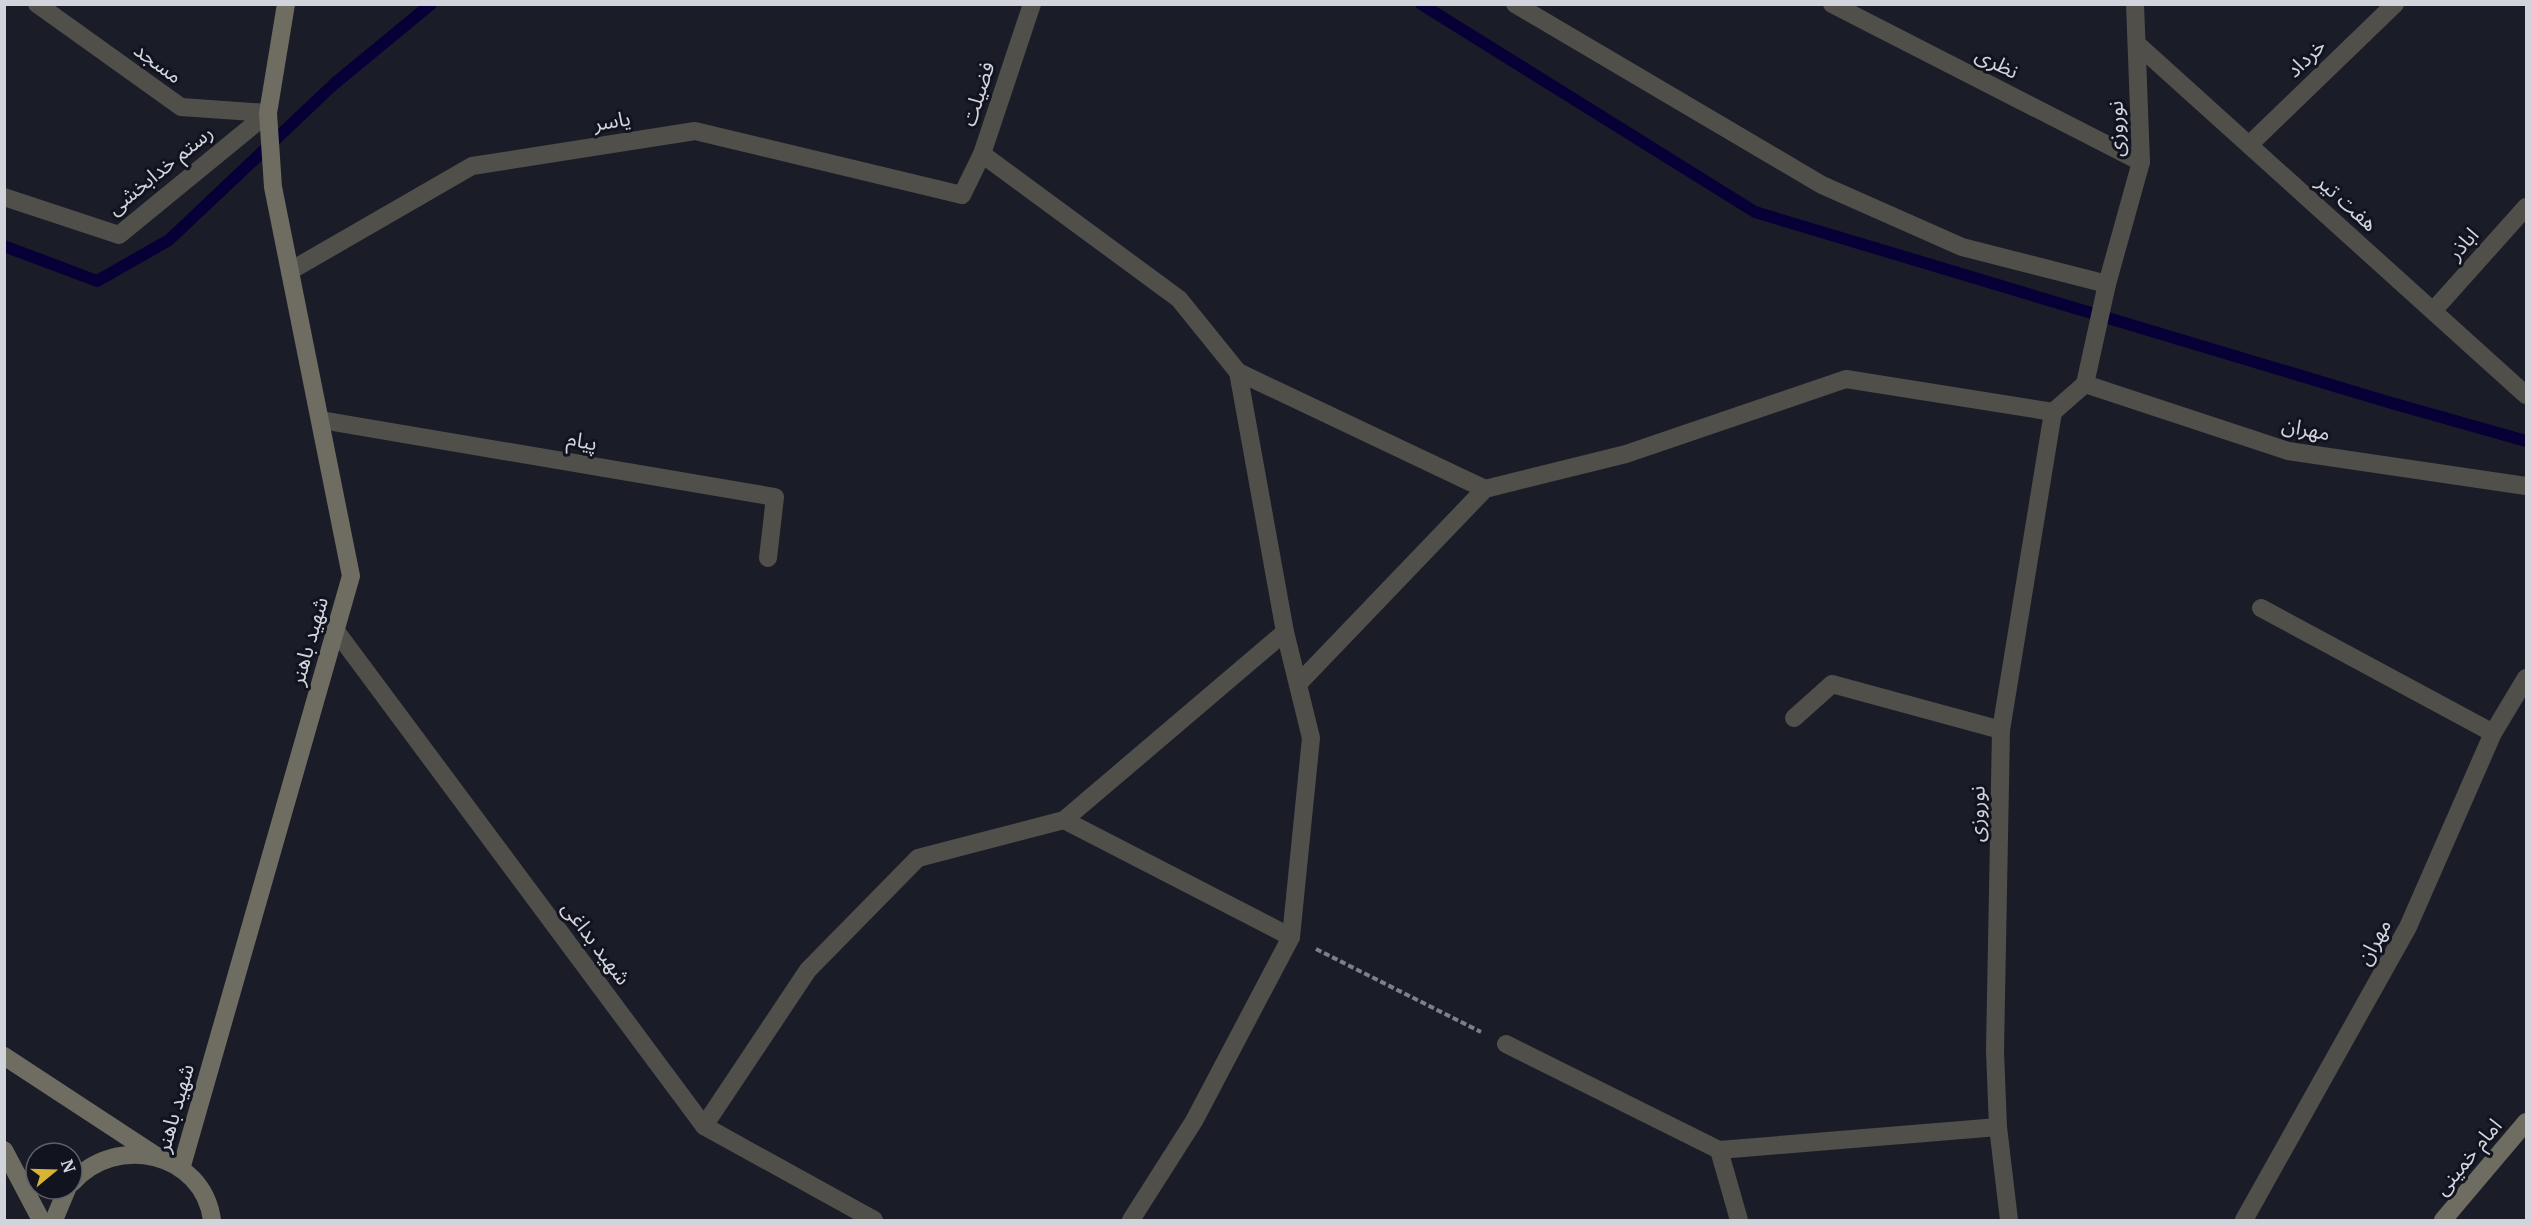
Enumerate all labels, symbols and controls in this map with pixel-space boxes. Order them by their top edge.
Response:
street label: خرداد [2280,32,2331,83]
street label: مسجد [129,36,188,89]
street label: نظری [1971,40,2023,85]
street label: فضیلت [954,58,1001,130]
street label: نوروزی [2102,101,2129,157]
street label: یاسر [590,104,632,137]
street label: رستم خدابخشی [101,119,220,222]
street label: هفت تیر [2311,168,2383,237]
street label: اباذر [2440,222,2484,266]
street label: مهران [2280,411,2333,446]
street label: پیام [564,425,599,459]
street label: شهید باهنر [283,594,334,689]
street label: نوروزی [1963,786,1990,842]
street label: شهید بداغی [556,895,637,990]
street label: مهران [2350,914,2397,970]
street label: شهید باهنر [149,1061,200,1156]
street label: امام خمینی [2428,1113,2510,1203]
north arrow [24,1141,84,1201]
text: N [57,1157,80,1176]

